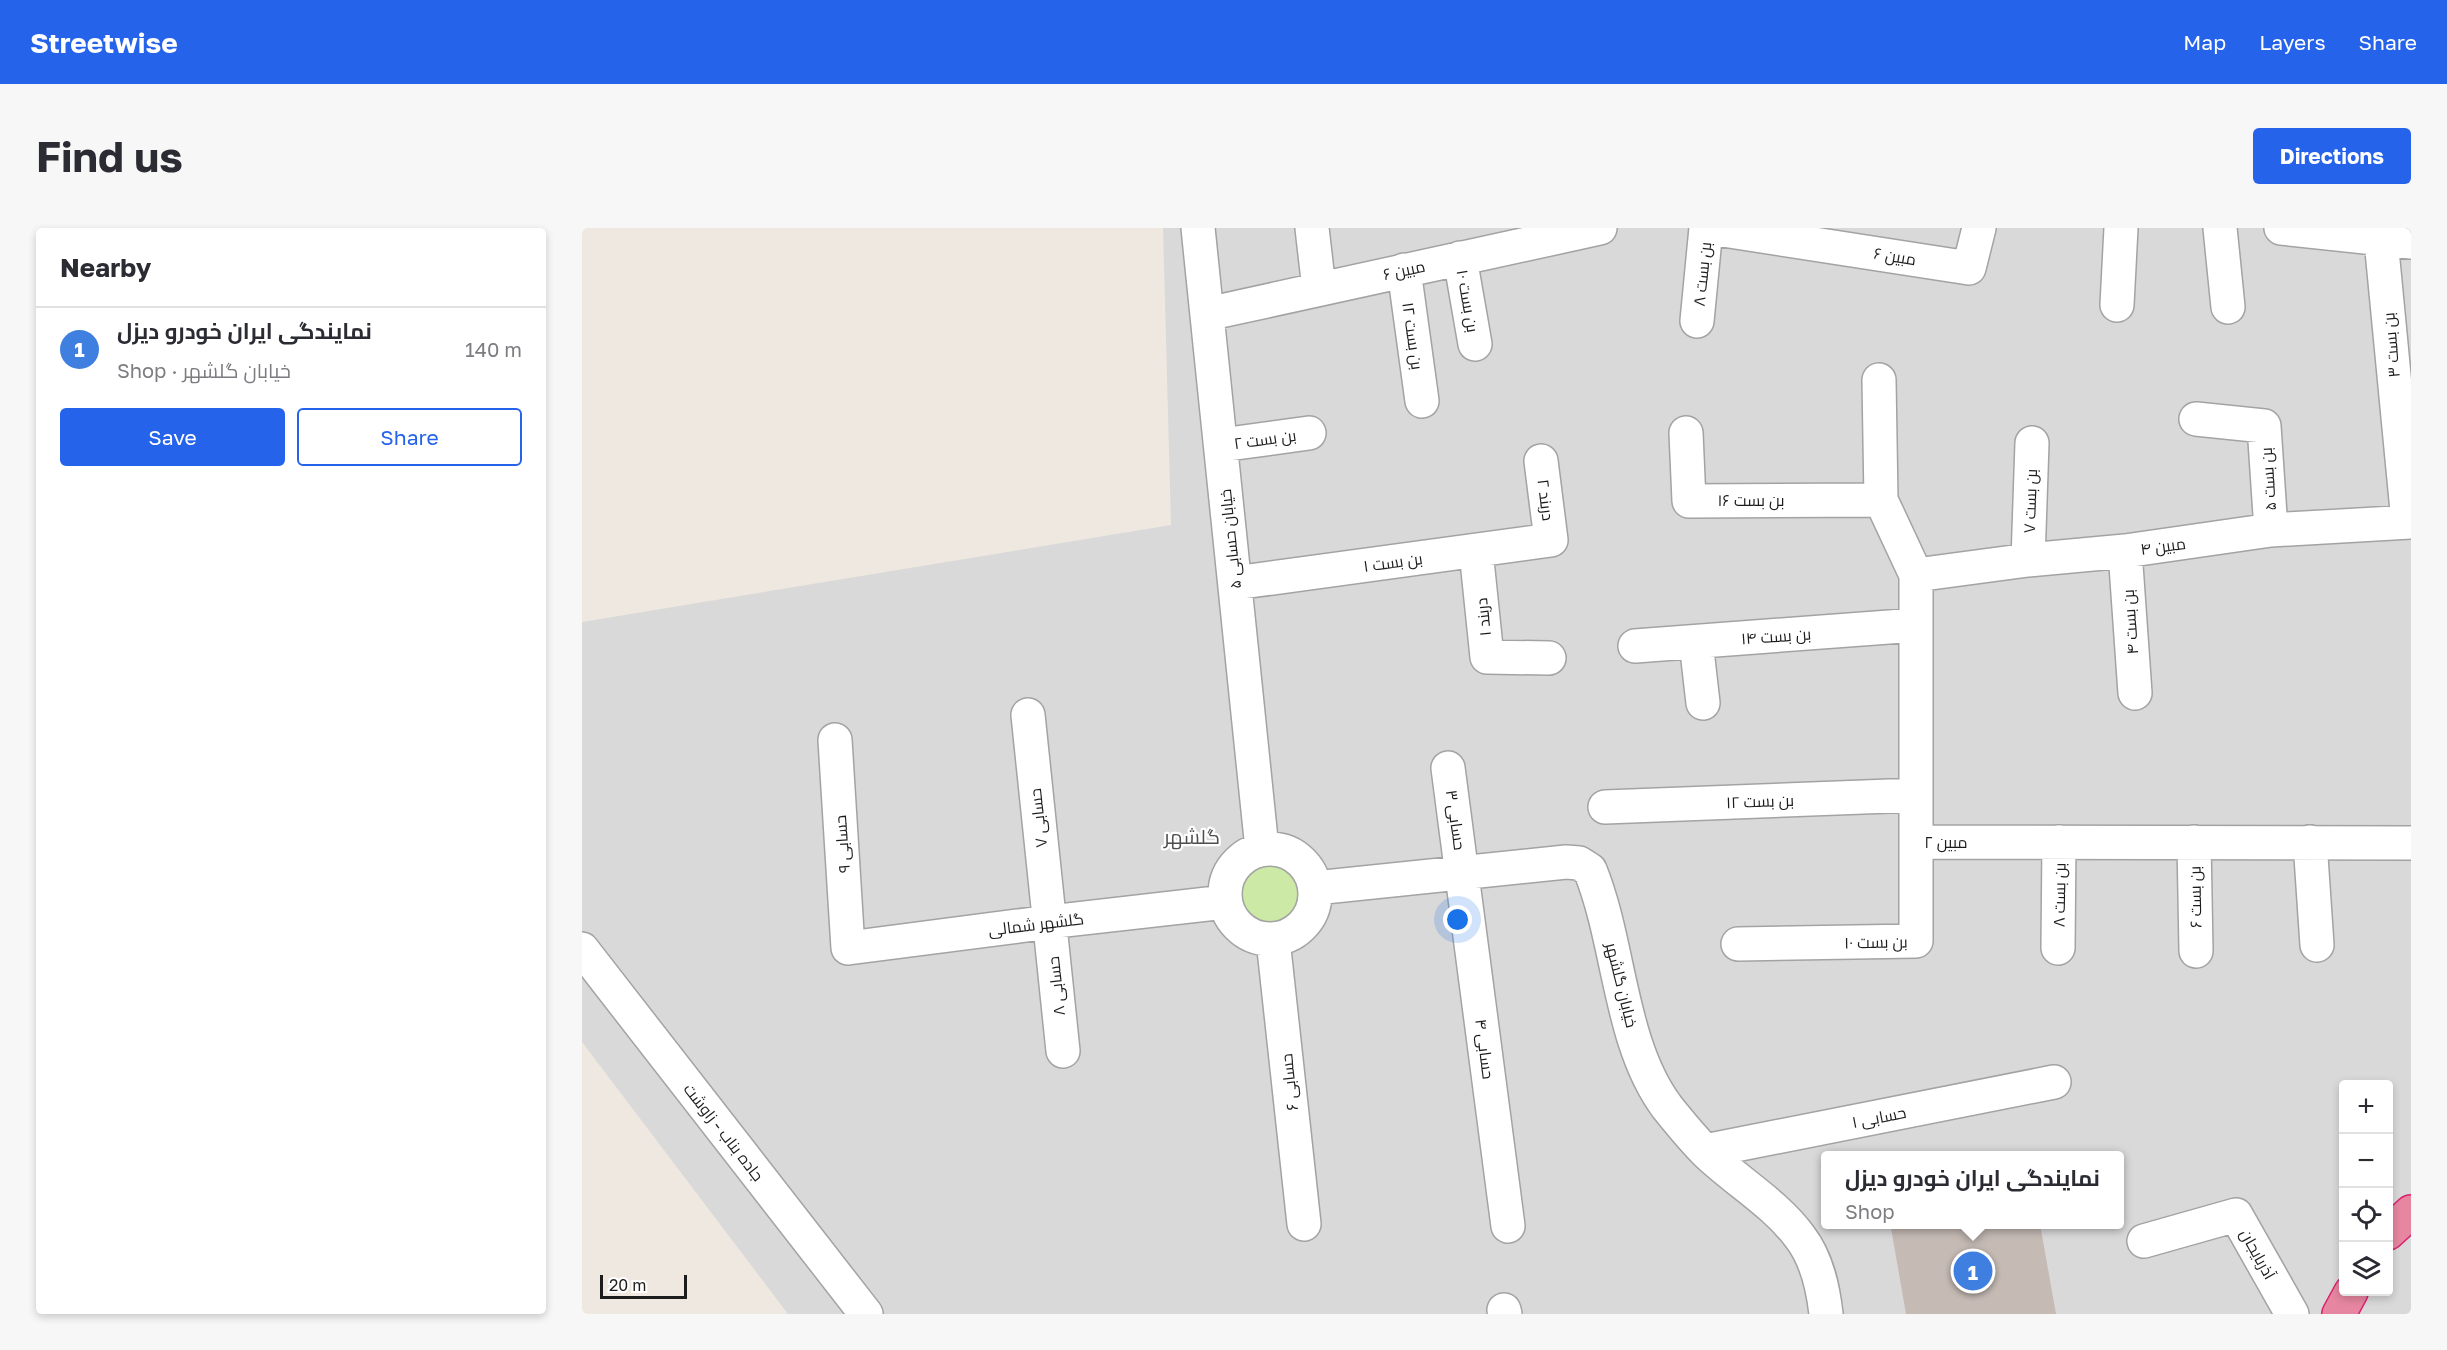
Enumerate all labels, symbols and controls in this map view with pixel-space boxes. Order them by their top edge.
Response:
text: Streetwise [30,26,178,59]
text: Map [2183,29,2226,55]
text: Layers [2259,29,2326,55]
text: Share [2359,29,2417,55]
button: Directions [2253,128,2411,184]
text: Find us [36,131,183,181]
street label: بن بست ۸ [1689,241,1716,307]
street label: مبین ۶ [1872,243,1918,270]
text: Nearby [60,252,151,283]
street label: مبین ۶ [1381,256,1427,285]
street label: بن بست ۱۰ [1452,268,1483,334]
street label: بن بست ۱۲ [1397,301,1428,371]
street label: بن بست ۳ [2378,311,2405,378]
text: نمایندگی ایران خودرو دیزل [117,317,372,344]
text: 1 [74,337,85,361]
text: 140 m [465,337,522,361]
text: Shop · خیابان گلشهر [117,358,291,382]
button: Save [60,408,285,466]
button: Share [297,408,522,466]
street label: بن بست ۲ [1232,425,1298,454]
street label: بن بست ۵ [2256,447,2281,511]
street label: بن بست ۷ [2019,468,2042,534]
street label: دربند ۲ [1534,478,1558,522]
street label: خیابان حسابی ۵ [1215,488,1246,590]
street label: بن بست ۱۶ [1717,490,1785,511]
street label: مبین ۴ [2139,533,2187,560]
street label: بن بست ۱ [1362,548,1424,577]
street label: بن بست ۴ [2118,589,2143,655]
street label: دربند ۱ [1471,597,1495,637]
street label: بن بست ۱۴ [1740,624,1812,649]
street label: حسابی ۷ [1025,787,1052,849]
street label: حسابی ۳ [1441,789,1470,852]
street label: بن بست ۱۲ [1726,790,1794,813]
street label: حسابی ۹ [830,814,855,874]
district label: گلشهر [1163,824,1220,850]
street label: مبین ۲ [1924,832,1968,853]
street label: بن بست ۸ [2048,863,2071,927]
street label: بن بست ۶ [2184,866,2207,928]
your location [1443,905,1472,934]
street label: گلشهر شمالی [987,908,1085,941]
street label: بن بست ۱۰ [1844,931,1908,954]
street label: خیابان گلشهر [1601,940,1642,1030]
street label: حسابی ۸ [1043,955,1070,1017]
street label: حسابی ۴ [1470,1018,1499,1080]
street label: حسابی ۶ [1276,1052,1303,1112]
street label: جاده بناب - زاوشت [680,1079,768,1185]
map controls [2339,1080,2393,1296]
button: + [2339,1080,2393,1134]
street label: حسابی ۱ [1850,1102,1908,1133]
button: − [2339,1134,2393,1188]
popup [1821,1151,2124,1229]
text: نمایندگی ایران خودرو دیزل [1845,1164,2100,1191]
button: locate [2339,1188,2393,1242]
text: Shop [1845,1199,1894,1223]
street label: آذربایجان [2235,1225,2280,1284]
button: layers [2339,1242,2393,1296]
pin: 1 [1954,1248,1992,1294]
scale bar [600,1272,687,1300]
text: 20 m [609,1275,646,1295]

